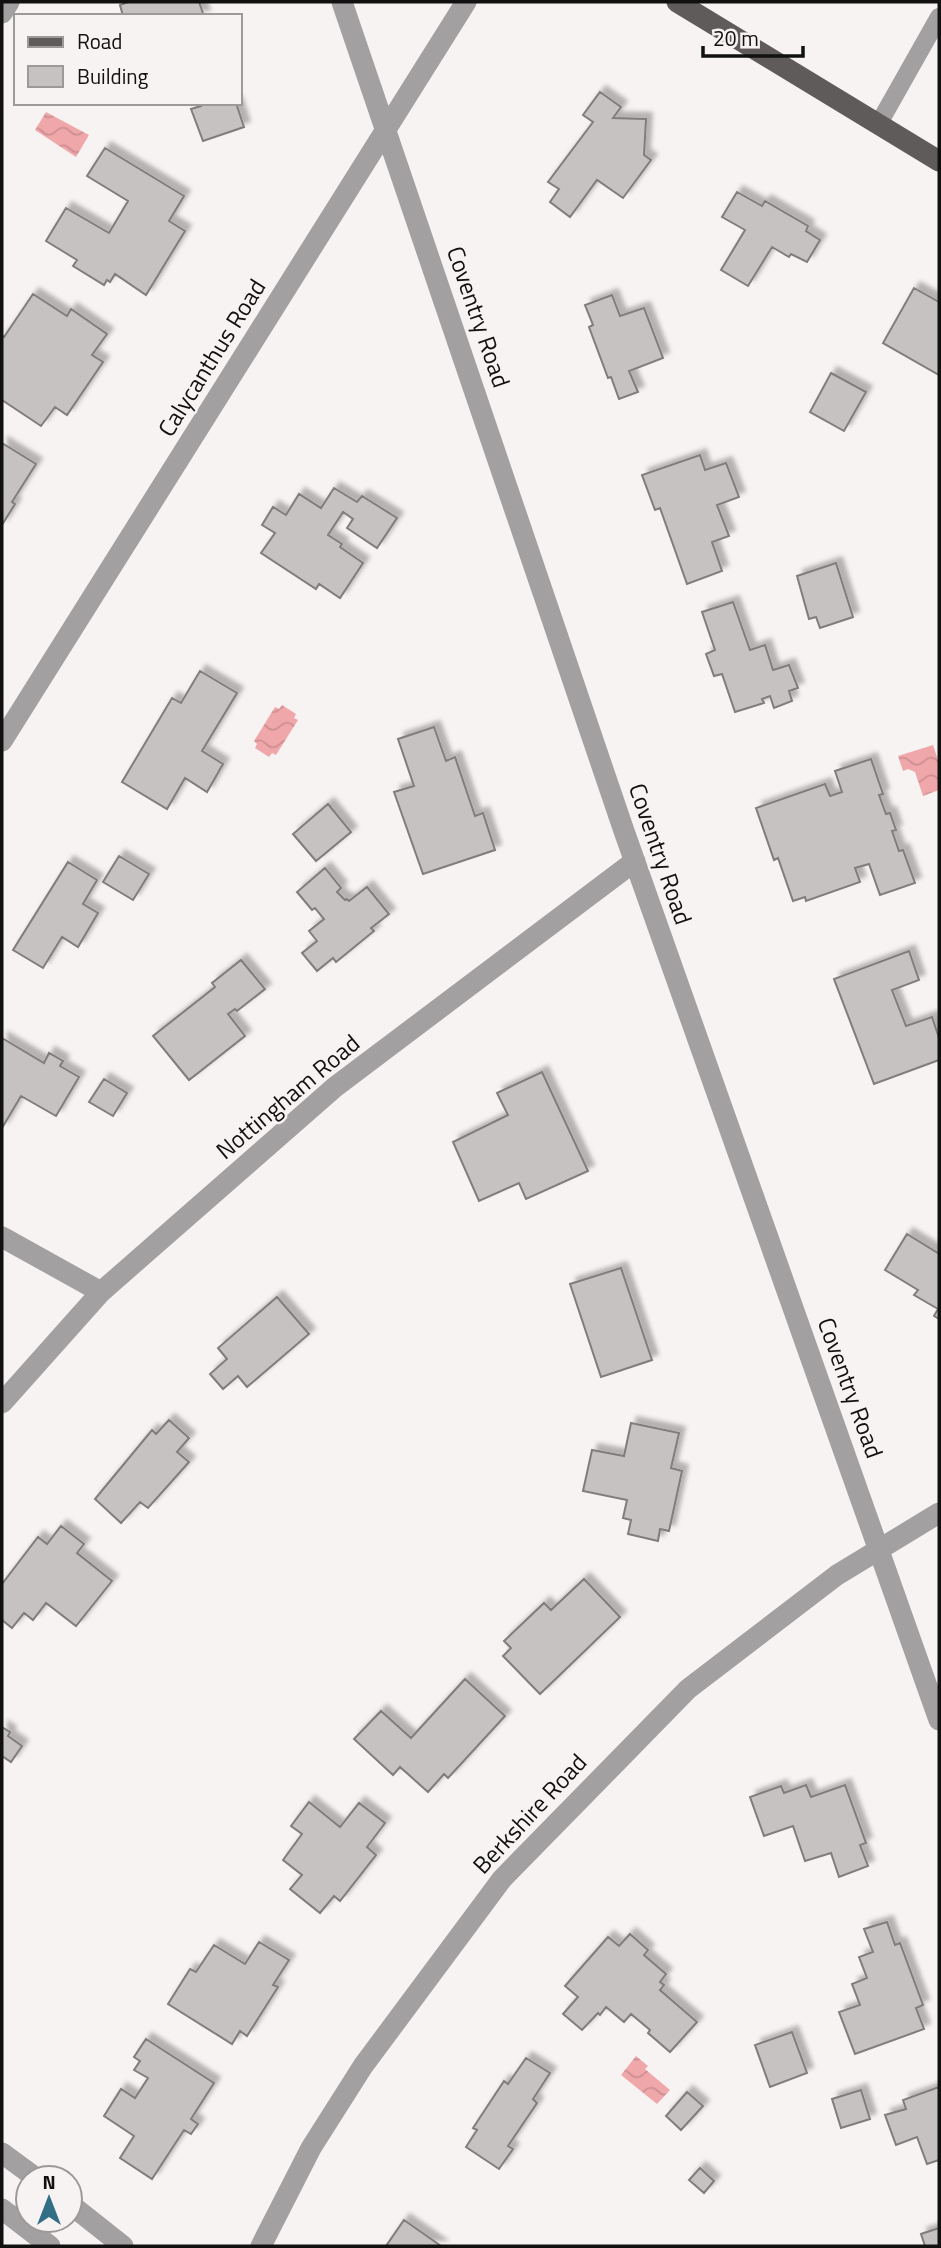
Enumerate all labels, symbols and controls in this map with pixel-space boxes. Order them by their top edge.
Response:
legend [14,14,242,105]
scale bar [703,14,803,58]
text: 20 m [713,22,759,54]
text: Road [77,25,122,57]
text: Building [77,60,149,92]
street label: Coventry Road [438,241,520,392]
street label: Calycanthus Road [148,272,274,443]
street label: Coventry Road [620,778,702,929]
street label: Nottingham Road [208,1025,367,1167]
street label: Coventry Road [809,1312,893,1463]
street label: Berkshire Road [464,1745,595,1882]
north arrow [14,2164,84,2234]
text: N [42,2167,56,2196]

